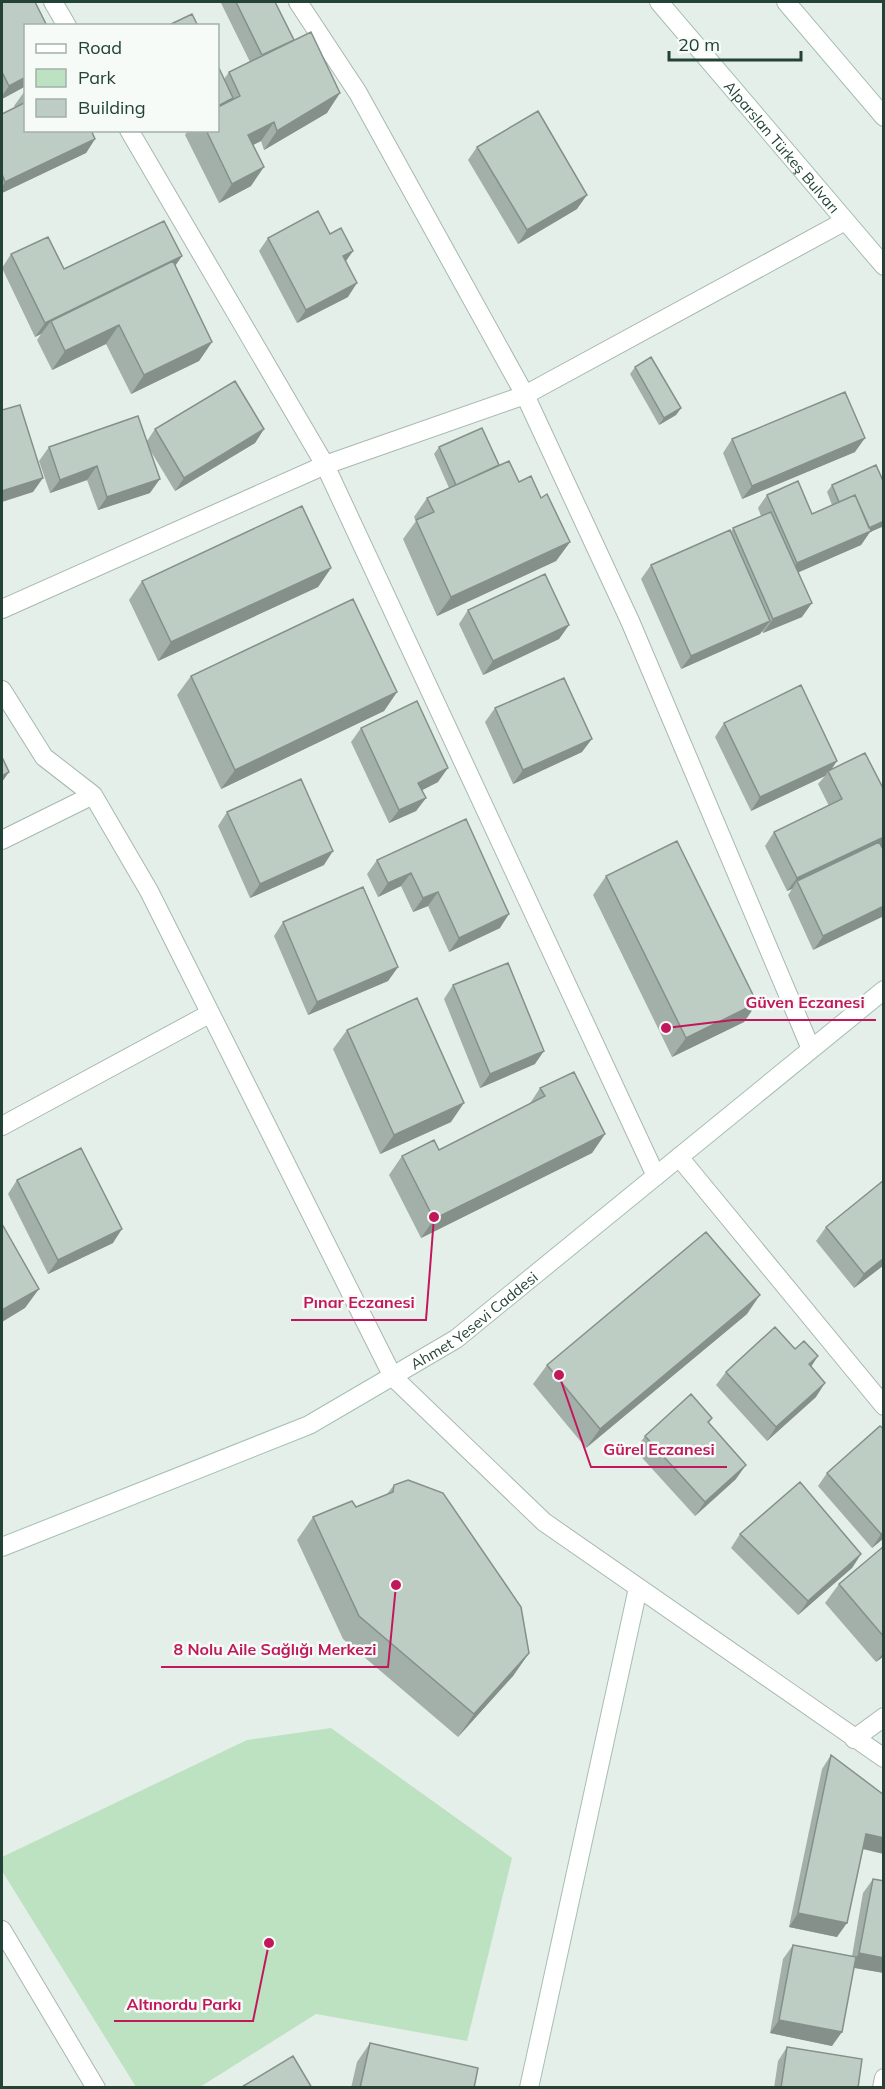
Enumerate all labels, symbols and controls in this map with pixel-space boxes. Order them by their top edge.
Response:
legend [24,24,219,132]
scale bar [669,24,801,62]
text: 20 m [678,33,720,56]
text: Road [78,36,122,59]
text: Park [78,66,117,89]
street label: Alparslan Türkeş Bulvarı [720,76,844,217]
text: Building [78,96,146,119]
callout: Güven Eczanesi [733,986,876,1020]
text: Güven Eczanesi [745,992,865,1012]
street label: Ahmet Yesevi Caddesi [407,1267,541,1373]
callout: Pınar Eczanesi [291,1286,426,1320]
text: Pınar Eczanesi [303,1292,415,1312]
callout: Gürel Eczanesi [591,1433,727,1467]
text: Gürel Eczanesi [603,1439,715,1459]
callout: 8 Nolu Aile Sağlığı Merkezi [161,1633,388,1667]
text: 8 Nolu Aile Sağlığı Merkezi [173,1639,377,1659]
callout: Altınordu Parkı [114,1987,253,2021]
text: Altınordu Parkı [126,1994,242,2014]

